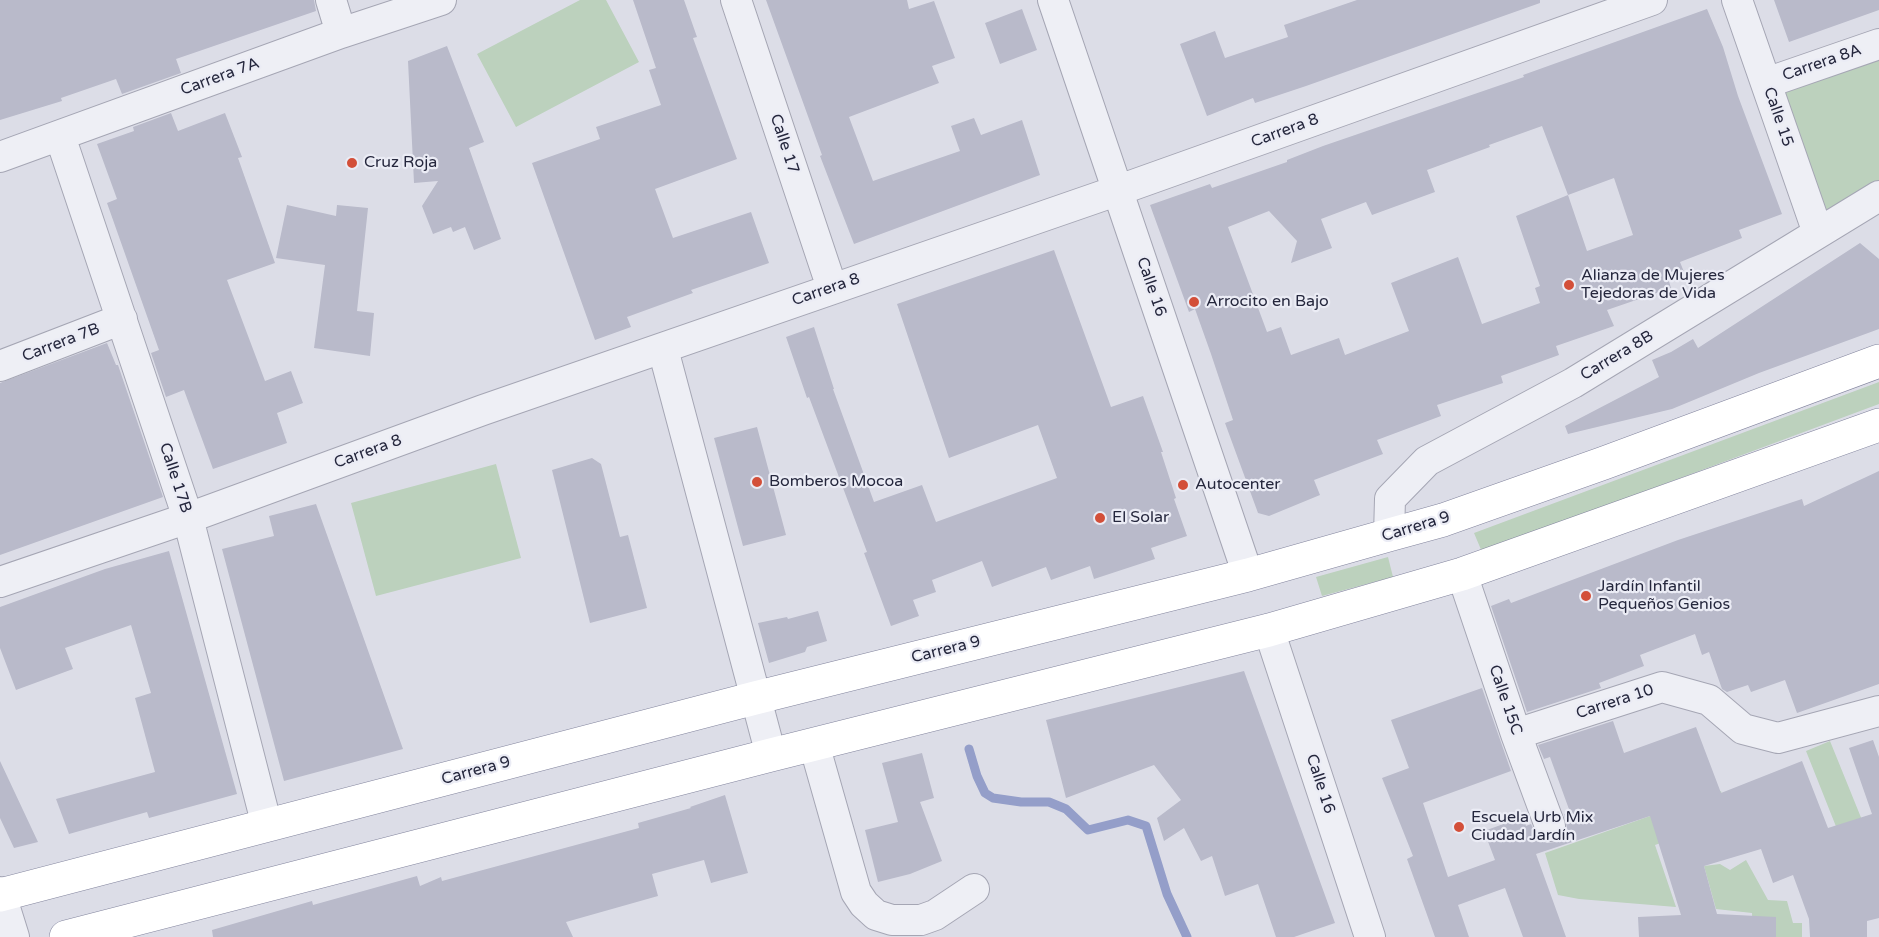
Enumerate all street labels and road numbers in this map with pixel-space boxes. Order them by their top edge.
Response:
street label: Carrera 8A [1780,41,1864,85]
street label: Carrera 7A [178,54,262,100]
street label: Calle 15 [1759,85,1797,149]
street label: Carrera 8 [1249,110,1321,152]
street label: Calle 17 [765,112,803,176]
street label: Calle 16 [1132,255,1170,319]
street label: Carrera 8 [790,269,862,311]
street label: Carrera 7B [19,319,103,367]
street label: Carrera 8B [1577,327,1657,385]
street label: Carrera 8 [332,431,404,473]
street label: Calle 17B [155,441,195,515]
street label: Carrera 9 [1379,508,1453,546]
street label: Carrera 9 [909,632,983,668]
street label: Calle 15C [1484,663,1526,737]
street label: Carrera 10 [1574,680,1656,724]
street label: Calle 16 [1301,752,1339,816]
street label: Carrera 9 [439,753,513,789]

